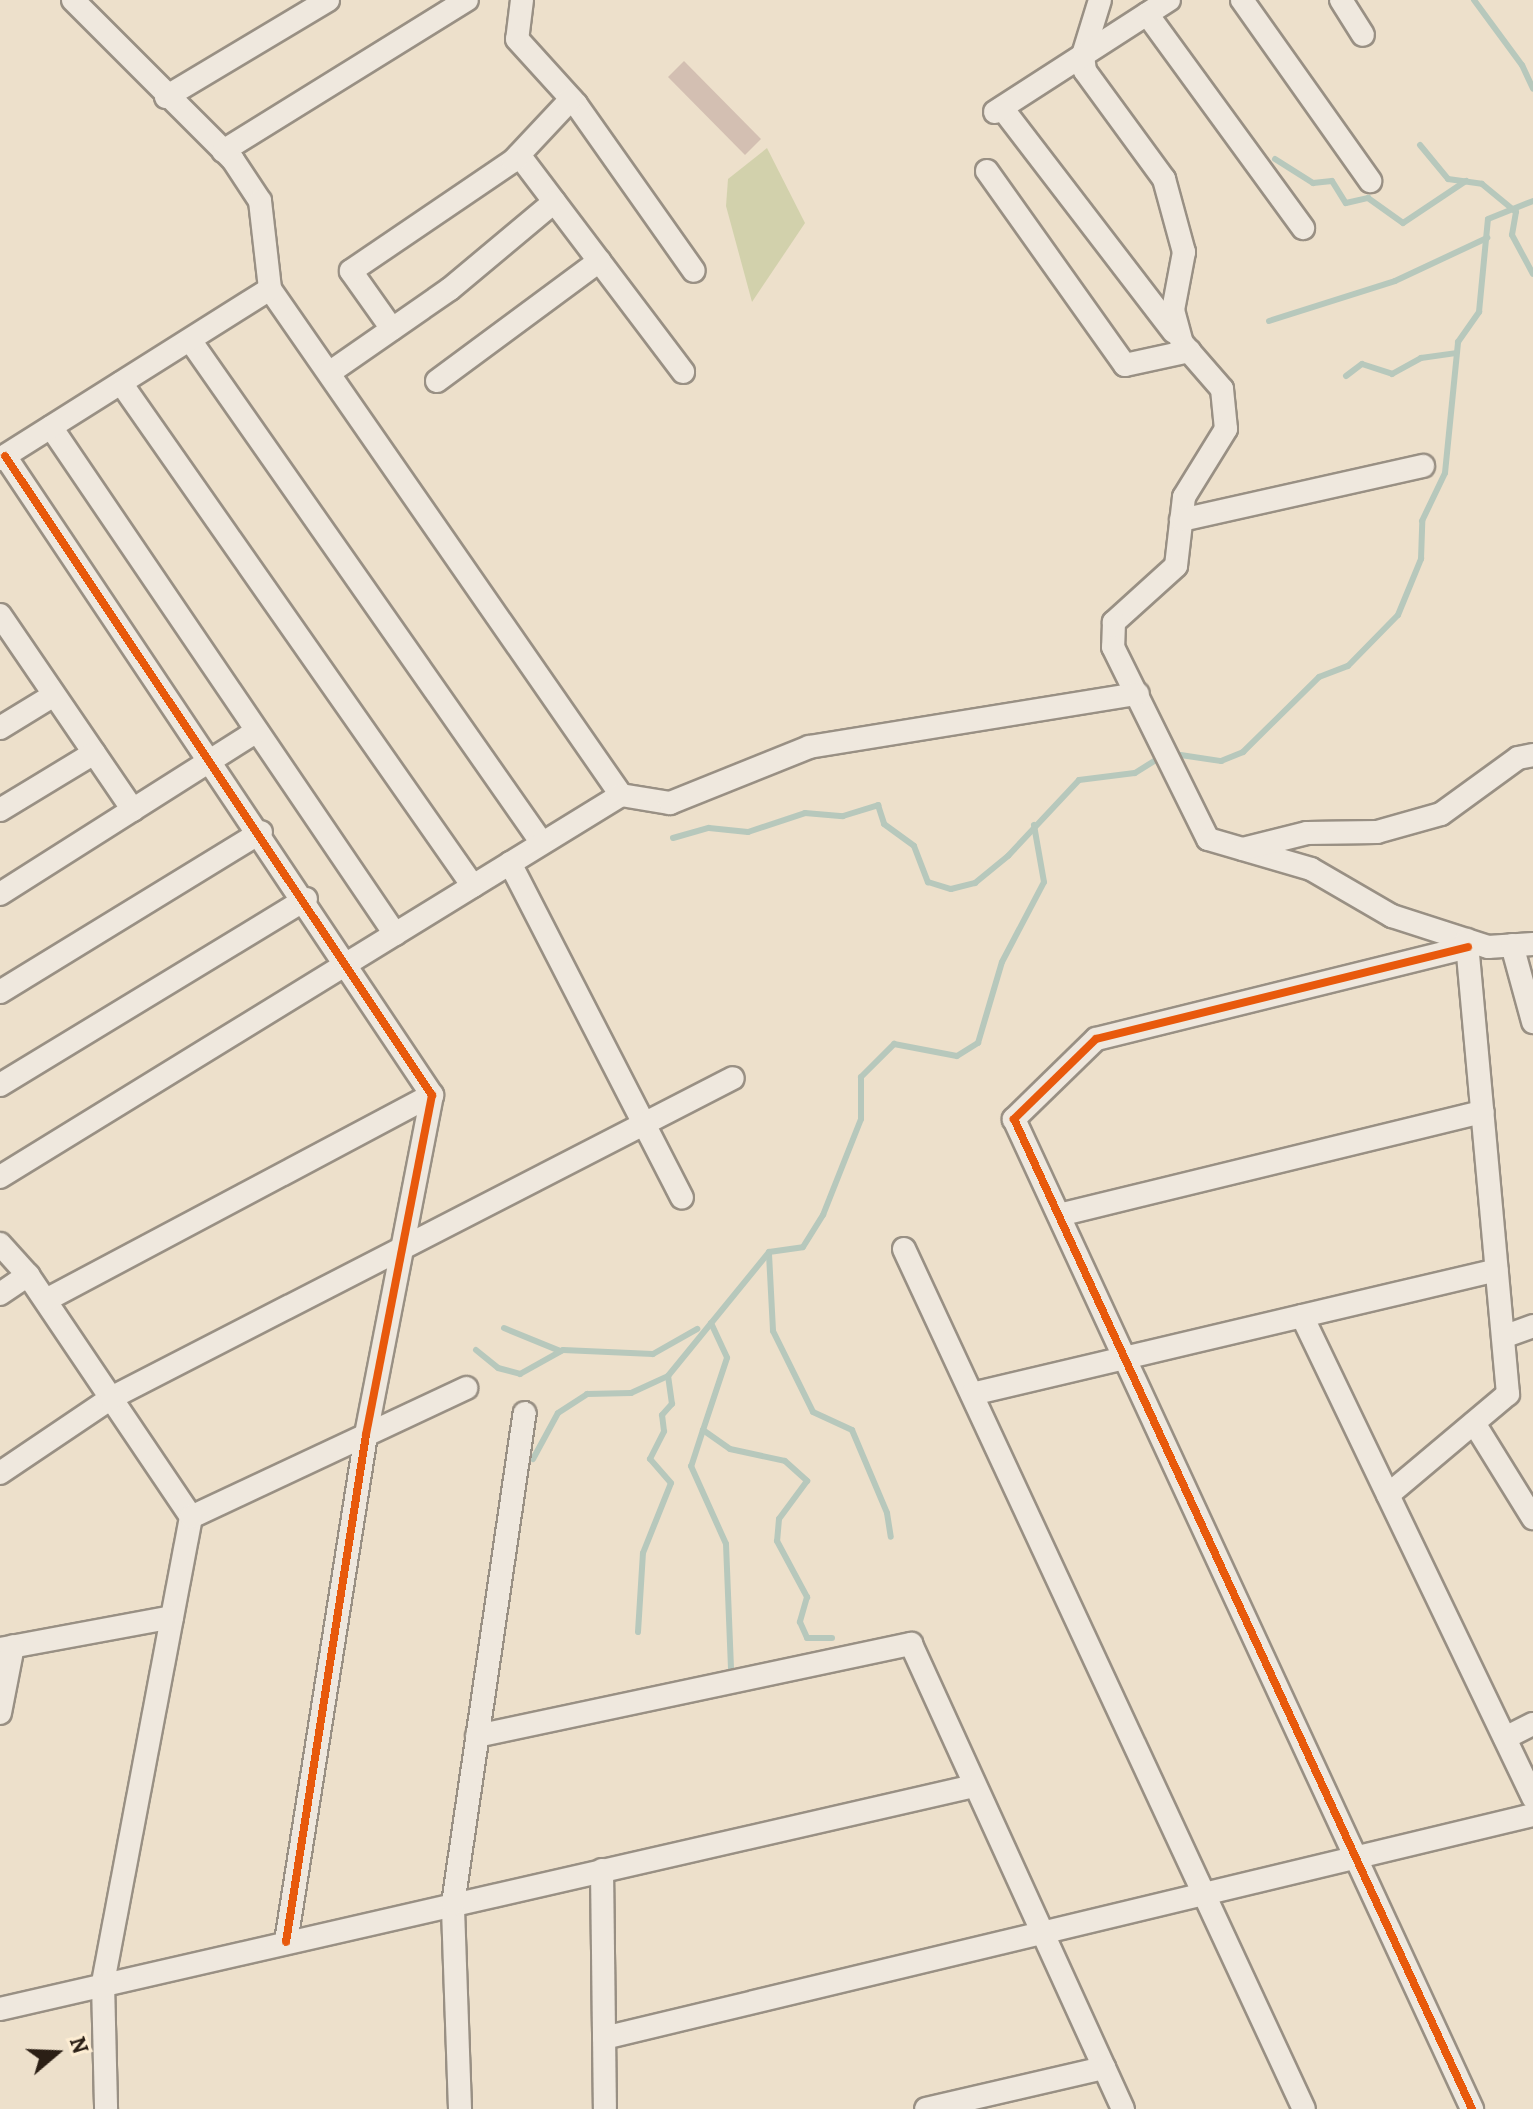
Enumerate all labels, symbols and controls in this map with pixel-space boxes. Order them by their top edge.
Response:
north arrow [16,2013,96,2093]
text: N [62,2033,95,2058]

